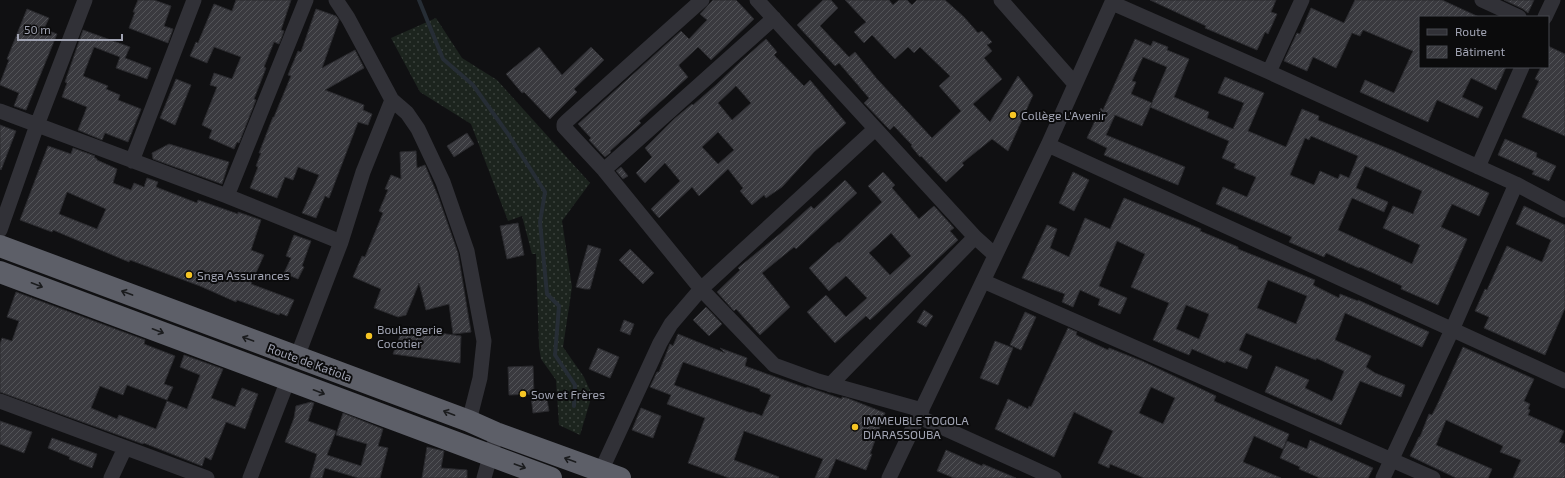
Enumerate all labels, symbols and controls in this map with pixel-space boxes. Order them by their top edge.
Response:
scale bar [18,16,122,42]
legend [1419,16,1549,68]
text: 50 m [24,22,51,36]
text: Route [1455,24,1487,38]
text: Bâtiment [1455,44,1506,58]
place label: Collège L'Avenir [1021,108,1106,122]
marker: Collège L'Avenir [1008,110,1018,120]
place label: Snga Assurances [197,268,290,282]
marker: Snga Assurances [184,270,194,280]
one-way arrow [30,282,42,290]
one-way arrow [121,289,133,297]
place label: Boulangerie Cocotier [377,322,443,350]
one-way arrow [152,328,164,336]
marker: Boulangerie Cocotier [364,331,374,341]
one-way arrow [243,334,255,342]
street label: Route de Katiola [266,340,354,384]
place label: Sow et Frères [531,387,605,401]
one-way arrow [313,388,325,396]
marker: Sow et Frères [518,389,528,399]
one-way arrow [443,409,455,417]
place label: IMMEUBLE TOGOLA DIARASSOUBA [863,413,969,441]
marker: IMMEUBLE TOGOLA DIARASSOUBA [850,422,860,432]
one-way arrow [564,456,577,463]
one-way arrow [513,463,525,471]

